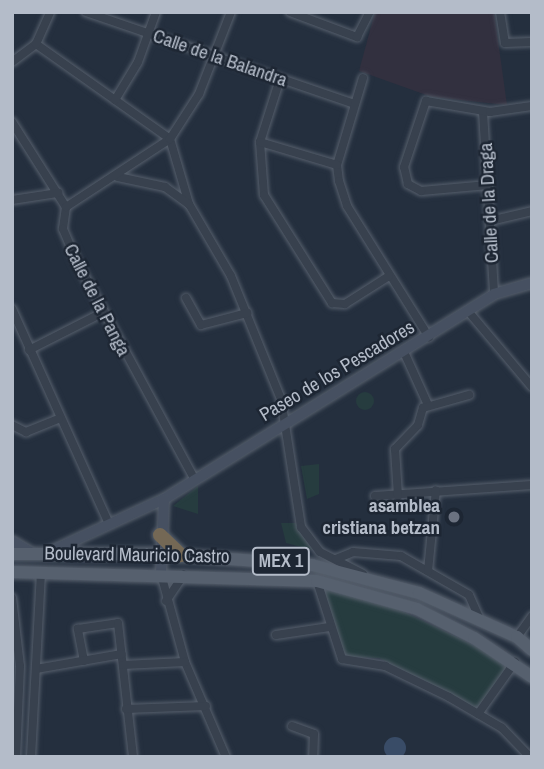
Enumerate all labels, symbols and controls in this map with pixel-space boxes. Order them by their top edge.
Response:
street label: Calle de la Balandra [150,24,290,92]
street label: Calle de la Draga [474,142,504,264]
street label: Calle de la Panga [59,240,135,360]
street label: Paseo de los Pescadores [255,316,419,426]
place label: asamblea cristiana betzan [322,495,440,539]
marker: asamblea cristiana betzan [446,509,462,525]
street label: Boulevard Mauricio Castro [44,542,230,568]
road number: MEX 1 [251,546,311,576]

